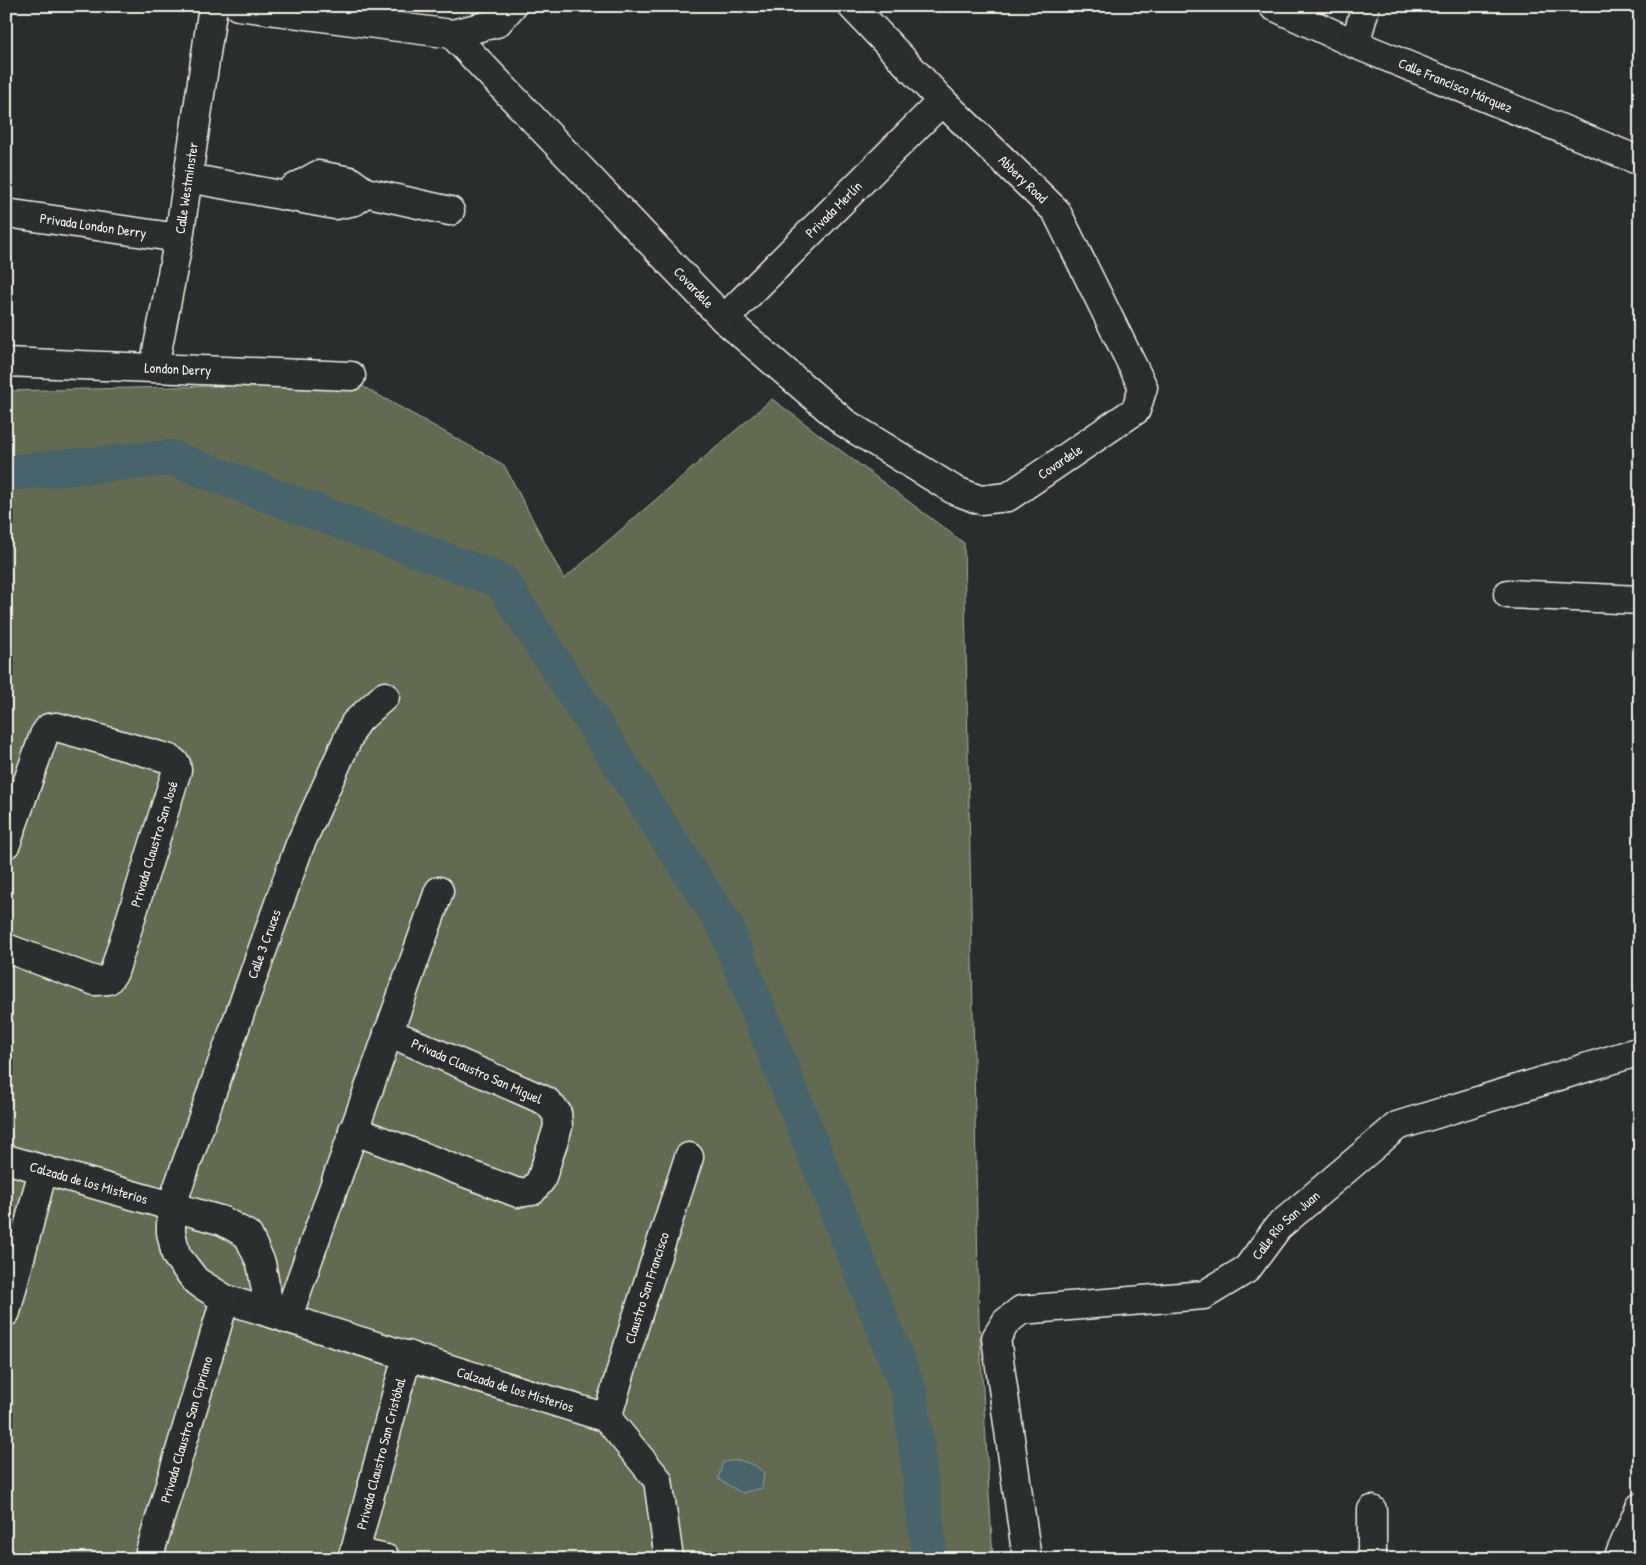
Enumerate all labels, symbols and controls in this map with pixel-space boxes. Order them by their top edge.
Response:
street label: Calle Francisco Márquez [1396,53,1516,117]
street label: Calle Westminster [170,140,202,235]
street label: Abbery Road [994,150,1052,208]
street label: Privada Merlín [801,176,866,242]
street label: Privada London Derry [39,208,148,243]
street label: Covardele [670,262,719,312]
street label: London Derry [144,358,212,380]
street label: Covardele [1033,439,1086,483]
street label: Privada Claustro San José [125,778,182,909]
street label: Calle 3 Cruces [242,906,285,981]
street label: Privada Claustro San Miguel [408,1033,546,1109]
street label: Calzada de los Misterios [28,1156,150,1208]
street label: Calle Río San Juan [1247,1186,1323,1263]
street label: Claustro San Francisco [620,1229,673,1346]
street label: Privada Claustro San Cipriano [155,1354,217,1505]
street label: Calzada de los Misterios [454,1362,576,1416]
street label: Privada Claustro San Cristóbal [351,1375,410,1531]

